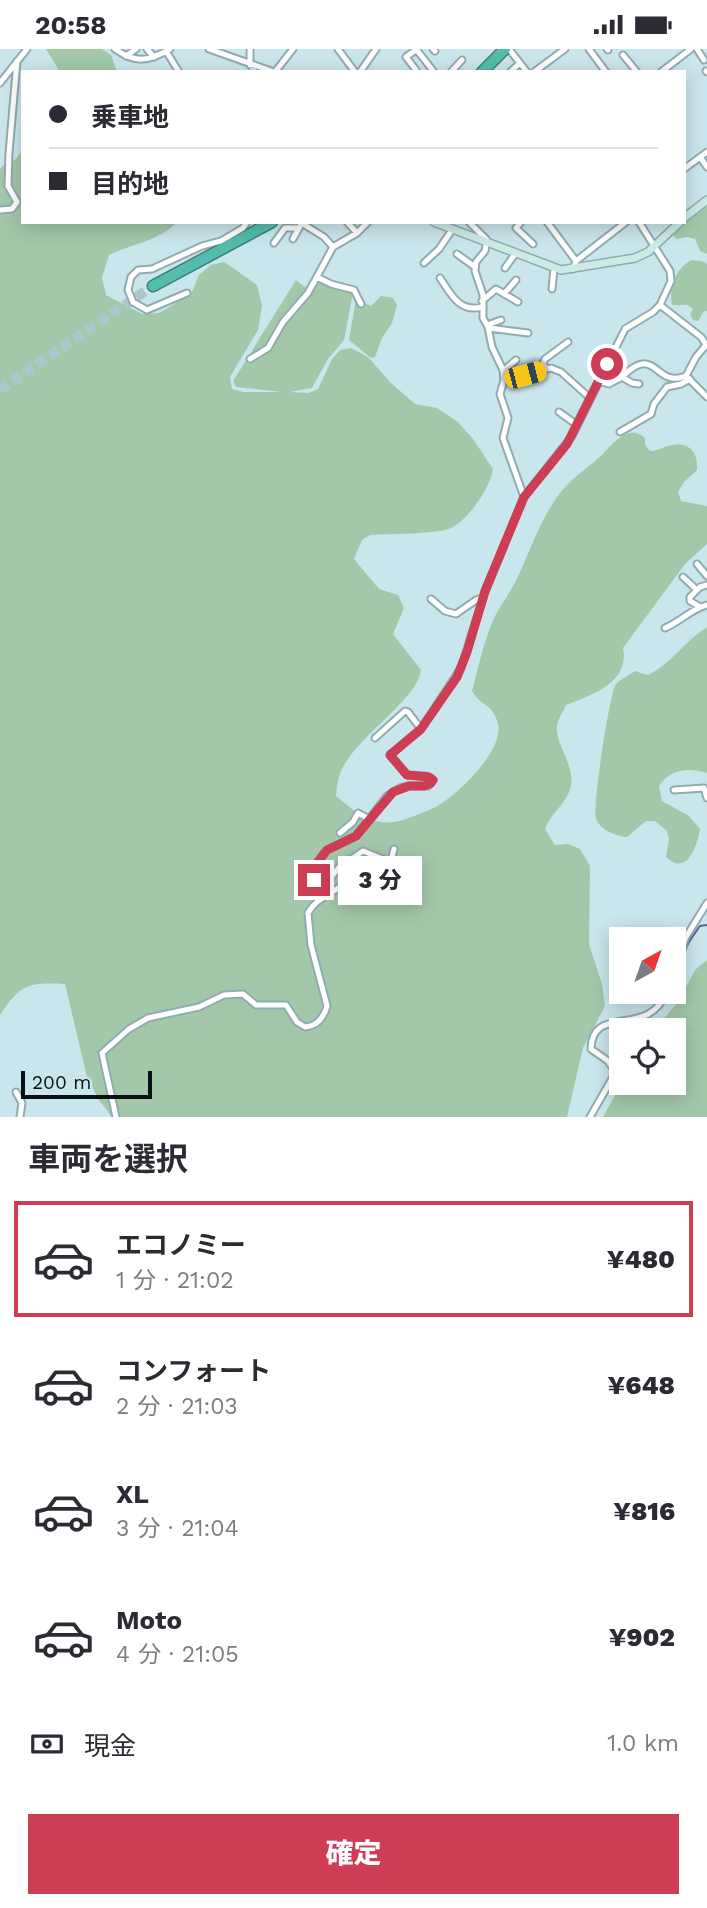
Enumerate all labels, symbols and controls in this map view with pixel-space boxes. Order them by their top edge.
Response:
text: 20:58 [35,10,107,40]
text: 乗車地 [91,102,169,132]
text: 目的地 [91,169,169,199]
route start [591,348,623,380]
car [502,359,549,391]
callout: 3 分 [338,855,422,905]
route end [298,864,330,896]
text: 3 分 [359,867,401,894]
north arrow [609,927,686,1005]
map controls [609,927,686,1095]
button: locate [609,1018,686,1095]
scale bar [21,1068,152,1100]
text: 200 m [32,1071,91,1094]
text: 車両を選択 [28,1140,188,1178]
icon: car [32,1228,95,1291]
text: エコノミー [116,1230,246,1260]
text: ¥480 [607,1244,675,1274]
text: 1 分 · 21:02 [116,1267,234,1294]
icon: car [32,1354,95,1417]
text: コンフォート [116,1356,271,1386]
text: ¥648 [608,1370,675,1400]
text: 2 分 · 21:03 [116,1393,238,1420]
text: XL [116,1479,149,1509]
icon: car [32,1480,95,1543]
text: ¥816 [613,1496,675,1526]
text: 3 分 · 21:04 [116,1515,239,1542]
text: Moto [116,1605,182,1635]
icon: car [32,1606,95,1669]
text: ¥902 [609,1622,675,1652]
text: 4 分 · 21:05 [116,1641,239,1668]
icon: cash [28,1725,66,1763]
text: 1.0 km [607,1730,679,1757]
text: 現金 [84,1731,136,1761]
button: 確定 [28,1814,679,1894]

